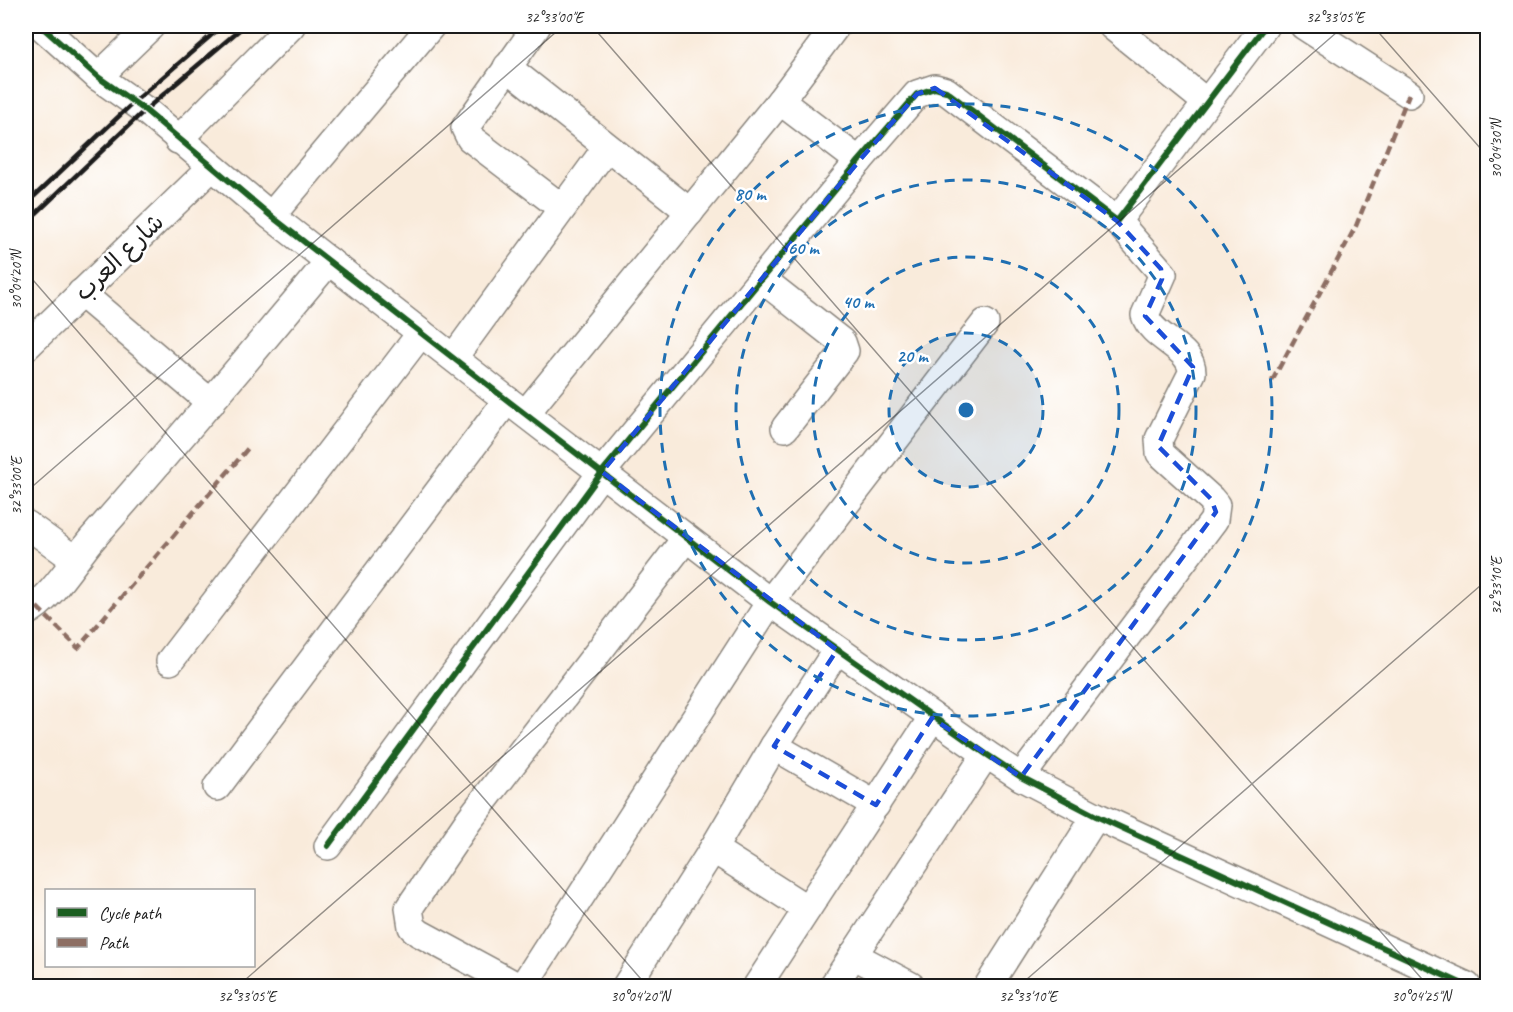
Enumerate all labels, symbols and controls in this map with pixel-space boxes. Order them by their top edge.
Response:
text: 32°33'00"E [525,8,585,27]
text: 32°33'05"E [1306,8,1366,27]
text: 30°04'30"N [1487,116,1506,179]
text: 80 m [735,183,767,205]
street label: شارع العرب [68,207,171,308]
text: 60 m [787,237,820,259]
text: 30°04'20"N [7,247,26,310]
text: 40 m [843,291,875,313]
text: 20 m [897,345,929,367]
centre of rings [956,400,976,420]
text: 32°33'00"E [7,455,26,515]
text: 32°33'10"E [1487,555,1506,615]
legend [45,889,255,967]
text: Cycle path [99,902,162,924]
text: Path [99,932,129,954]
text: 32°33'05"E [218,987,278,1006]
text: 30°04'20"N [610,987,673,1006]
text: 32°33'10"E [999,987,1059,1006]
text: 30°04'25"N [1391,987,1454,1006]

